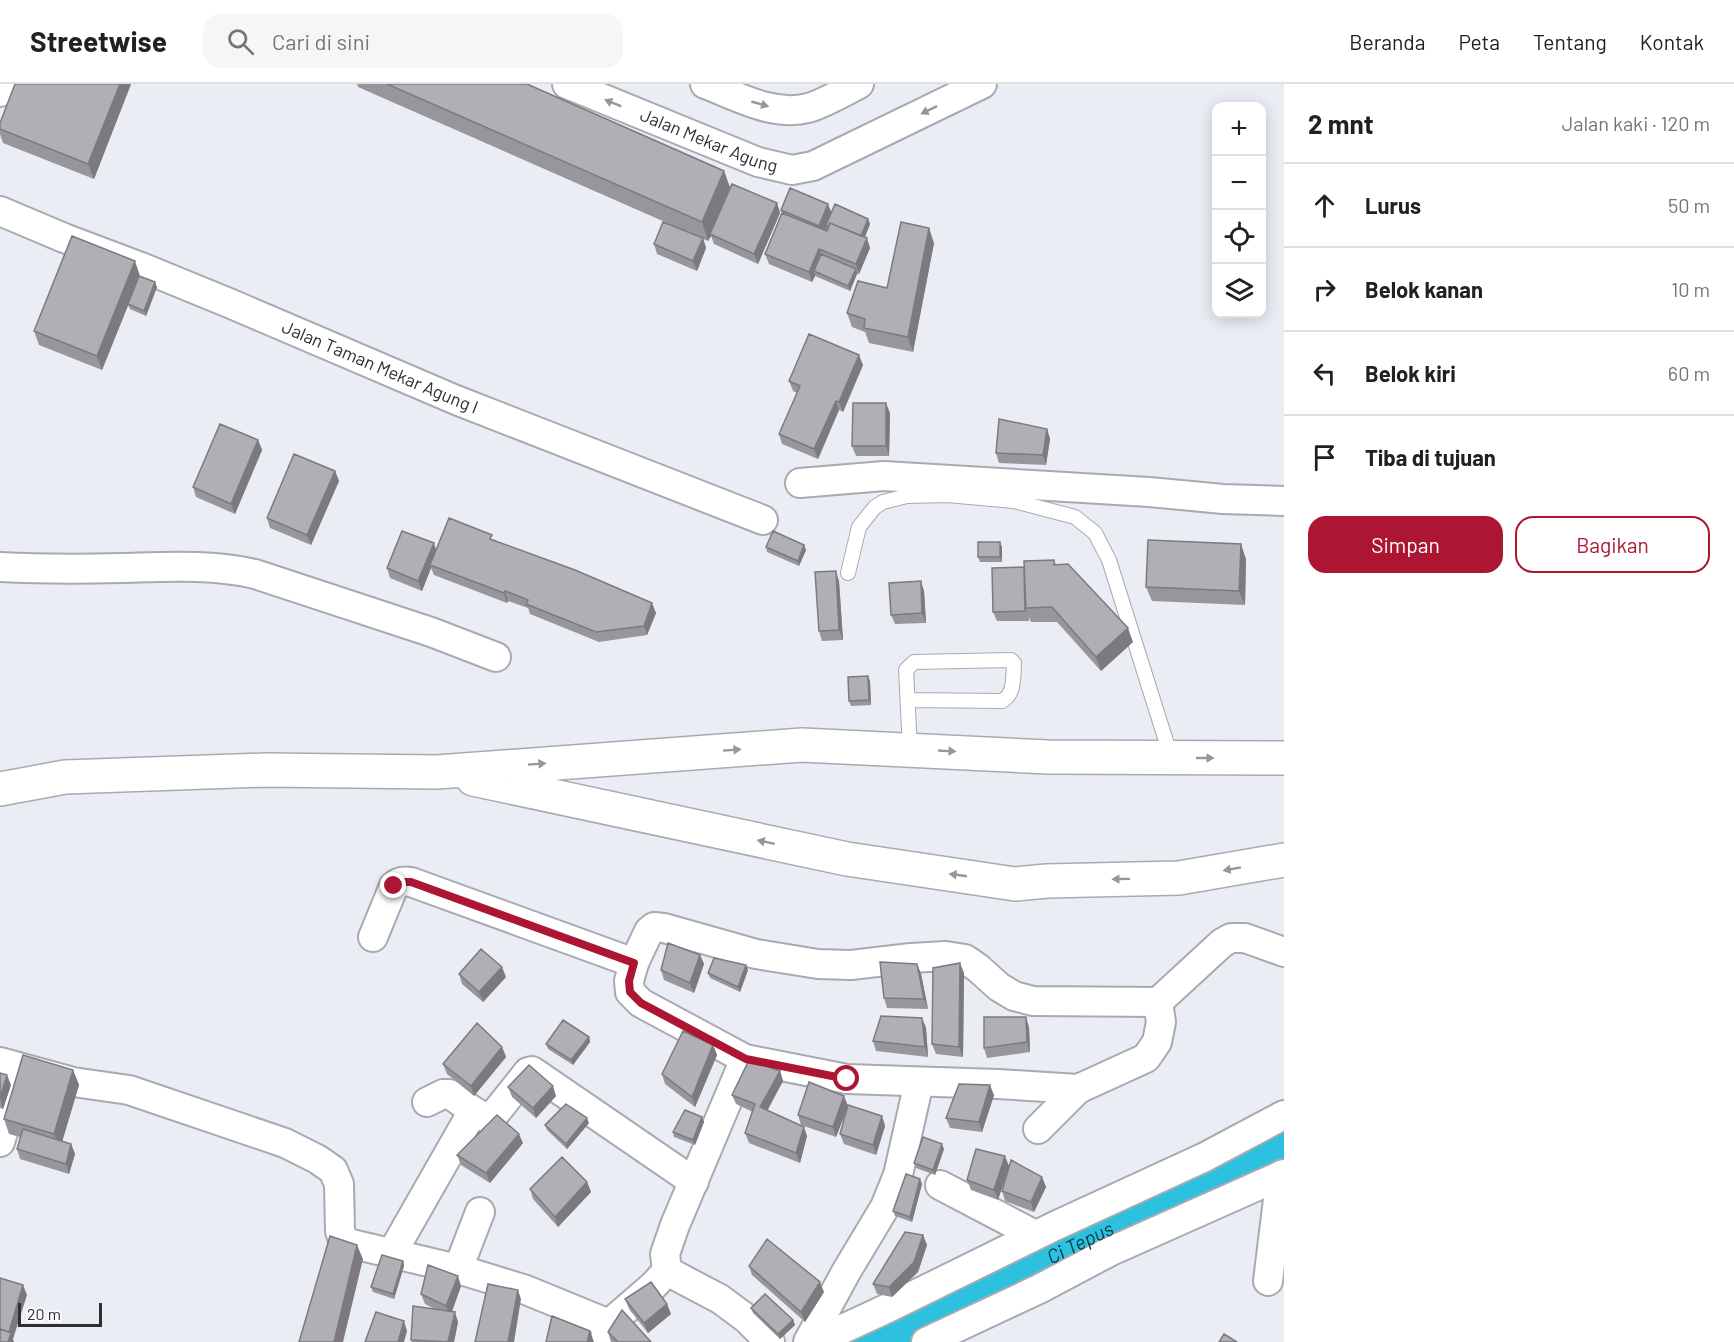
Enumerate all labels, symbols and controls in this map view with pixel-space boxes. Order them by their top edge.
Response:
search box [203,14,623,68]
text: Streetwise [30,24,167,58]
icon: search [224,25,257,58]
text: Cari di sini [272,28,370,54]
text: Beranda [1349,29,1425,54]
text: Peta [1458,29,1500,54]
text: Tentang [1533,29,1607,54]
text: Kontak [1640,29,1704,54]
one-way arrow [604,98,622,108]
one-way arrow [751,100,769,109]
map controls [1212,102,1266,318]
button: + [1212,102,1266,156]
street label: Jalan Mekar Agung [637,103,780,176]
one-way arrow [921,105,938,114]
text: 2 mnt [1308,108,1374,139]
text: Jalan kaki · 120 m [1562,111,1710,135]
button: − [1212,156,1266,210]
icon: ahead [1308,189,1341,222]
text: Lurus [1365,192,1421,218]
text: 50 m [1668,193,1710,217]
button: locate [1212,210,1266,264]
button: layers [1212,264,1266,318]
icon: right [1308,273,1341,306]
text: Belok kanan [1365,276,1483,302]
text: 10 m [1671,277,1710,301]
street label: Jalan Taman Mekar Agung I [279,315,482,418]
icon: left [1308,357,1341,390]
text: Belok kiri [1365,360,1456,386]
text: 60 m [1668,361,1710,385]
icon: arrive [1308,441,1341,474]
text: Tiba di tujuan [1365,444,1496,470]
button: Simpan [1308,516,1503,573]
button: Bagikan [1515,516,1710,573]
one-way arrow [722,745,741,755]
one-way arrow [938,747,957,756]
one-way arrow [1196,753,1215,763]
one-way arrow [528,759,547,769]
one-way arrow [756,837,775,846]
one-way arrow [1222,865,1241,874]
one-way arrow [948,871,967,880]
route end [380,872,406,898]
one-way arrow [1111,875,1130,884]
route start [833,1065,859,1091]
water label: Ci Tepus [1042,1215,1117,1268]
scale bar [18,1300,102,1328]
text: 20 m [27,1304,61,1323]

